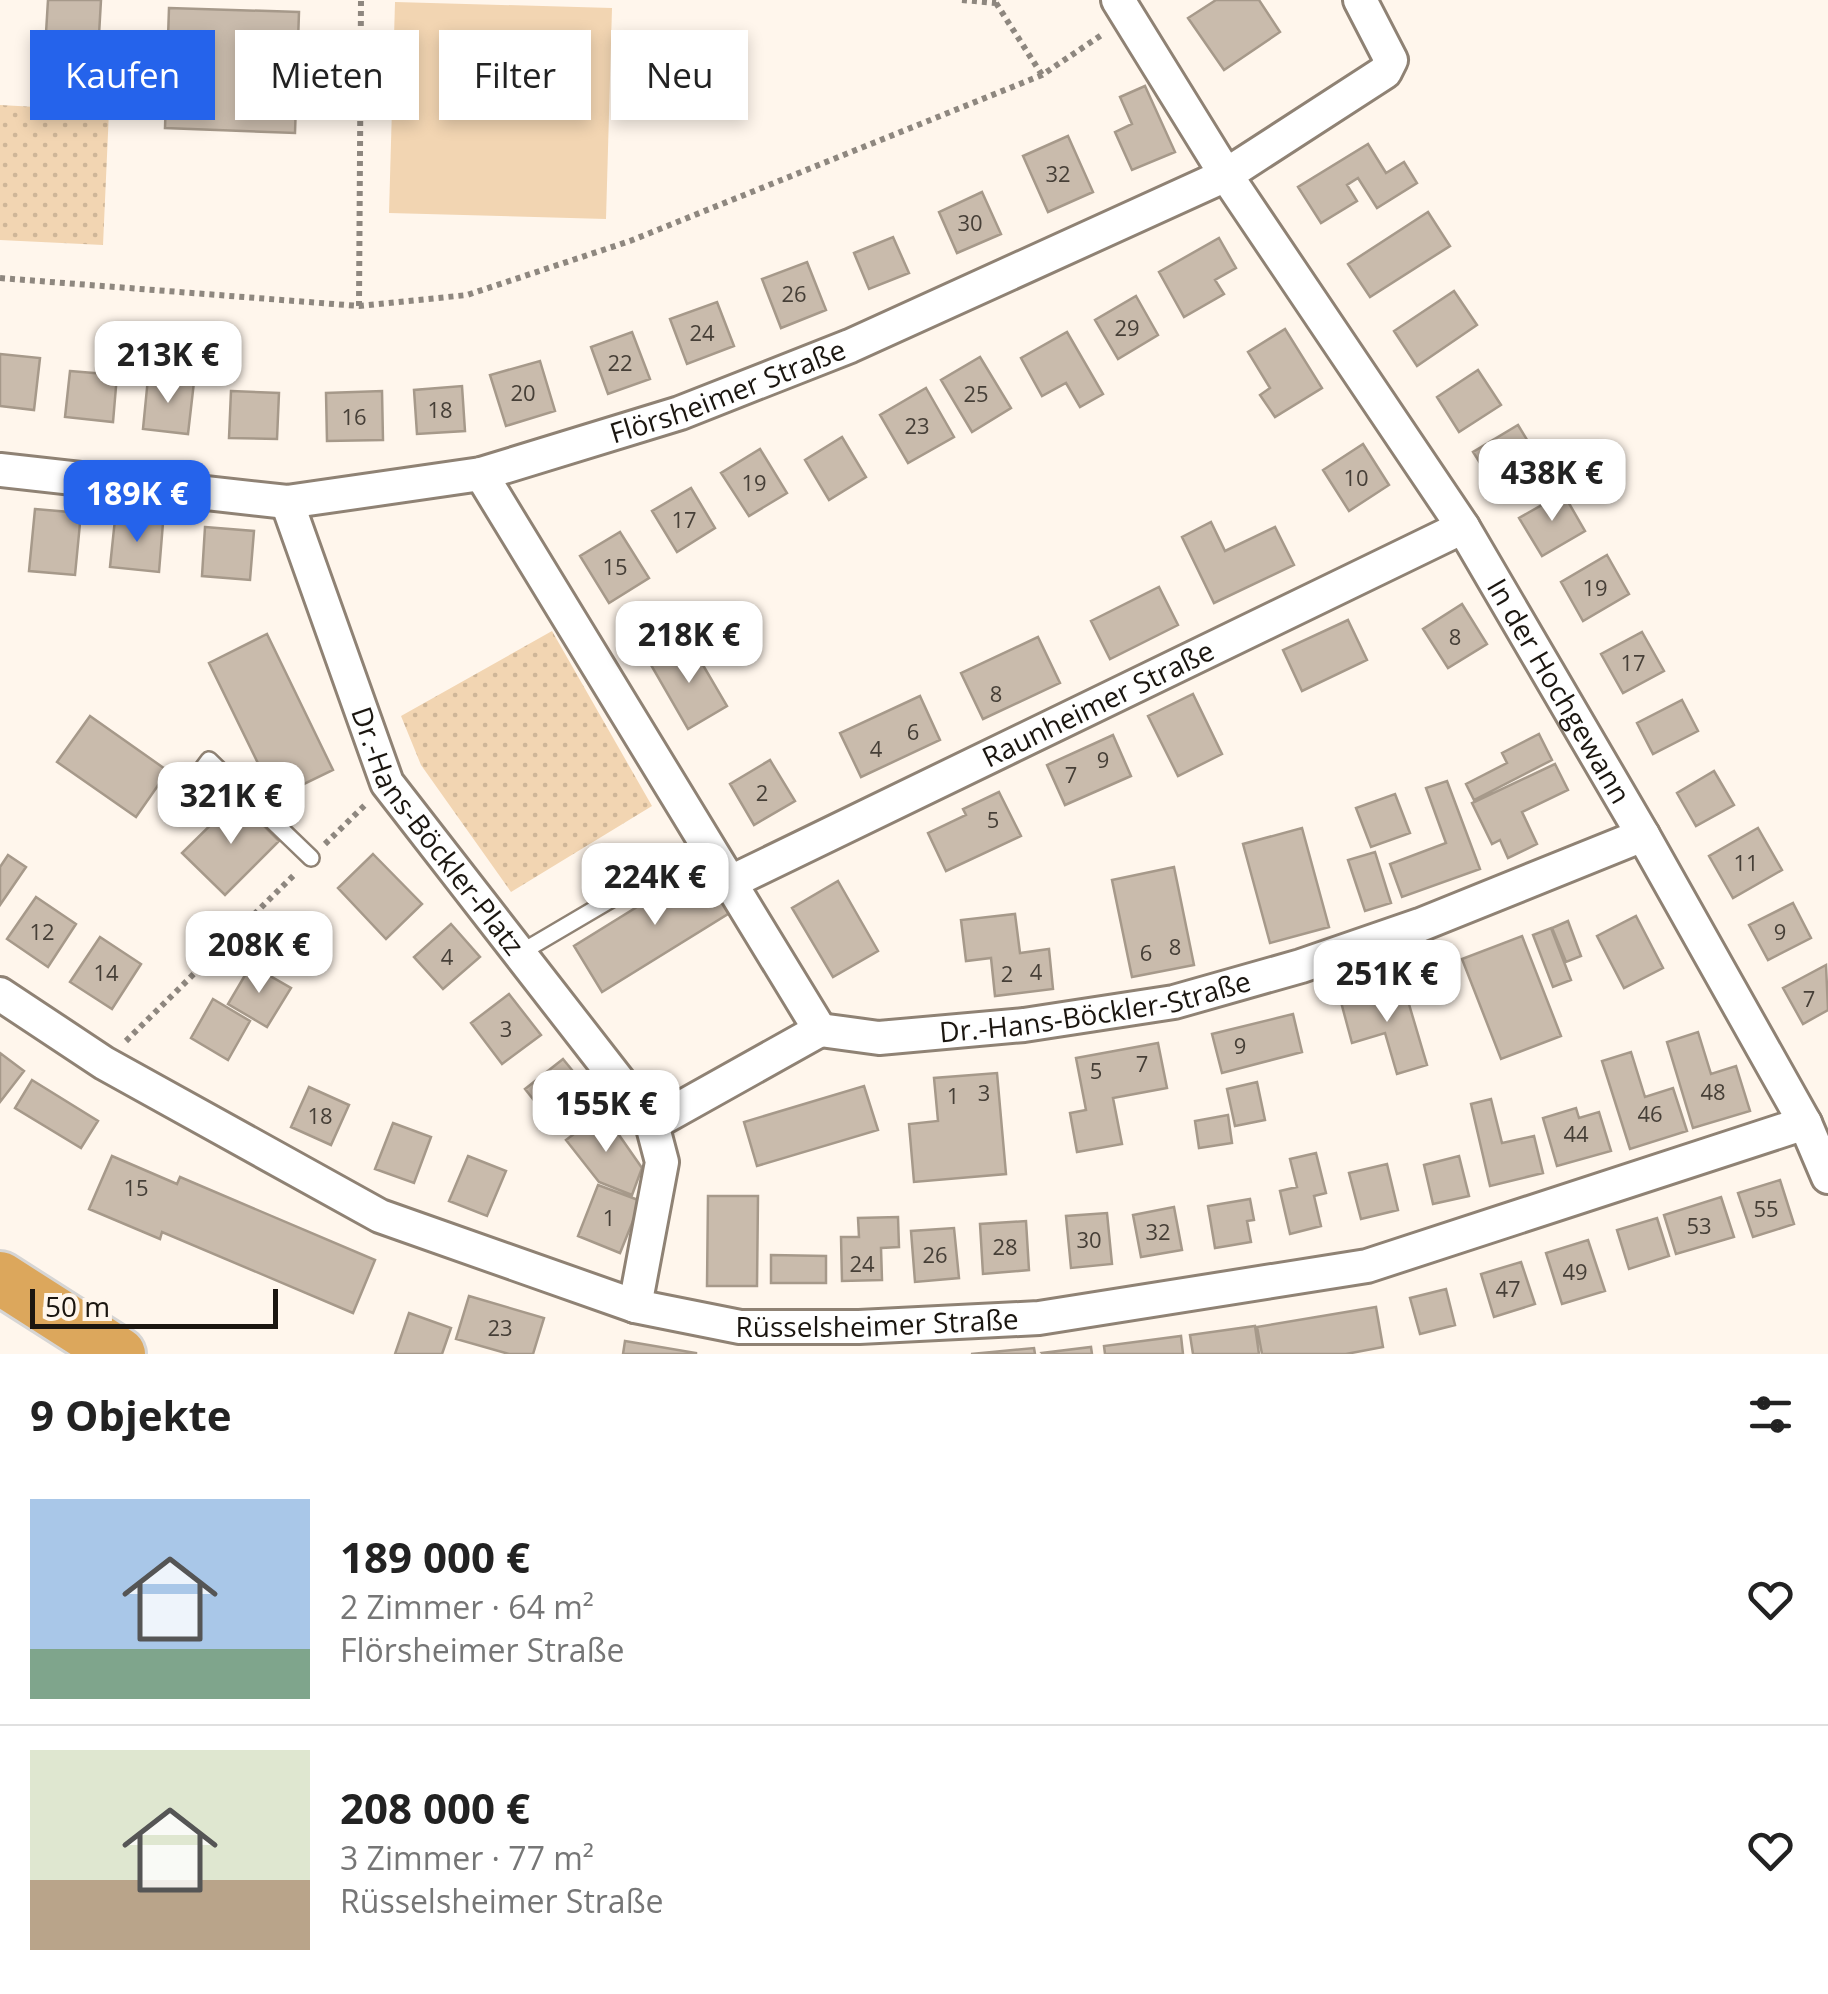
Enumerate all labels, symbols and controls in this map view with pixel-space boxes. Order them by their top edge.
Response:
chip: Kaufen [30,30,215,120]
chip: Mieten [235,30,419,120]
chip: Filter [439,30,591,120]
chip: Neu [611,30,748,120]
house number: 32 [1045,158,1071,188]
house number: 30 [957,207,983,237]
house number: 26 [781,278,807,308]
house number: 29 [1114,312,1140,342]
house number: 24 [689,317,715,347]
pin: 213K € [87,321,249,406]
street label: Flörsheimer Straße [605,330,851,451]
text: 213K € [117,332,219,375]
house number: 22 [607,347,633,377]
house number: 20 [510,377,536,407]
house number: 25 [963,378,989,408]
house number: 18 [427,394,453,424]
house number: 16 [341,401,367,431]
house number: 23 [904,410,930,440]
pin: 438K € [1471,439,1633,524]
text: 438K € [1501,450,1603,493]
pin: 189K € [56,460,218,545]
house number: 10 [1343,462,1369,492]
house number: 19 [741,467,767,497]
text: 189K € [86,471,188,514]
house number: 17 [671,504,697,534]
house number: 15 [602,551,628,581]
street label: In der Hochgewann [1479,571,1640,810]
house number: 19 [1582,572,1608,602]
pin: 218K € [608,601,770,686]
text: 218K € [638,612,740,655]
house number: 8 [1449,621,1461,651]
street label: Raunheimer Straße [976,631,1220,775]
house number: 17 [1620,647,1646,677]
house number: 8 [990,678,1002,708]
street label: Dr.-Hans-Böckler-Platz [343,701,534,962]
house number: 6 [907,716,919,746]
house number: 4 [870,733,883,763]
house number: 9 [1097,744,1109,774]
house number: 7 [1065,759,1077,789]
pin: 321K € [150,762,312,847]
text: 321K € [180,773,282,816]
house number: 2 [756,777,768,807]
house number: 5 [987,804,999,834]
pin: 224K € [574,843,736,928]
house number: 11 [1733,847,1759,877]
text: 224K € [604,854,706,897]
pin: 208K € [178,911,340,996]
house number: 12 [29,916,55,946]
house number: 9 [1774,916,1786,946]
text: 208K € [208,922,310,965]
house number: 8 [1169,931,1181,961]
house number: 6 [1140,937,1152,967]
pin: 251K € [1306,940,1468,1025]
house number: 4 [441,941,454,971]
text: 251K € [1336,951,1438,994]
house number: 4 [1030,956,1043,986]
house number: 14 [93,957,119,987]
house number: 2 [1001,958,1013,988]
street label: Dr.-Hans-Böckler-Straße [938,961,1255,1051]
house number: 7 [1803,983,1815,1013]
house number: 3 [500,1013,512,1043]
house number: 9 [1234,1030,1246,1060]
house number: 7 [1136,1048,1148,1078]
house number: 5 [1090,1055,1102,1085]
pin: 155K € [525,1070,687,1155]
house number: 48 [1700,1076,1726,1106]
house number: 3 [978,1077,990,1107]
house number: 1 [947,1080,959,1110]
text: 155K € [555,1081,657,1124]
house number: 46 [1637,1098,1663,1128]
house number: 18 [307,1100,333,1130]
house number: 44 [1563,1118,1589,1148]
house number: 15 [123,1172,149,1202]
house number: 55 [1753,1193,1779,1223]
house number: 1 [603,1202,615,1232]
house number: 53 [1686,1210,1712,1240]
house number: 32 [1145,1216,1171,1246]
house number: 30 [1076,1224,1102,1254]
house number: 28 [992,1231,1018,1261]
house number: 26 [922,1239,948,1269]
house number: 24 [849,1248,875,1278]
house number: 49 [1562,1256,1588,1286]
house number: 47 [1495,1273,1521,1303]
scale bar [30,1284,278,1328]
text: 50 m [45,1287,110,1325]
street label: Rüsselsheimer Straße [736,1299,1019,1345]
house number: 23 [487,1312,513,1342]
text: 9 Objekte [30,1386,232,1443]
icon: filters [1743,1387,1798,1442]
text: 189 000 € [340,1528,530,1585]
icon: home [110,1539,230,1659]
icon: heart [1743,1572,1798,1627]
text: 2 Zimmer · 64 m² [340,1585,594,1628]
text: Flörsheimer Straße [340,1628,625,1671]
text: 208 000 € [340,1779,530,1836]
icon: home [110,1790,230,1910]
icon: heart [1743,1823,1798,1878]
text: 3 Zimmer · 77 m² [340,1836,594,1879]
text: Rüsselsheimer Straße [340,1879,664,1922]

